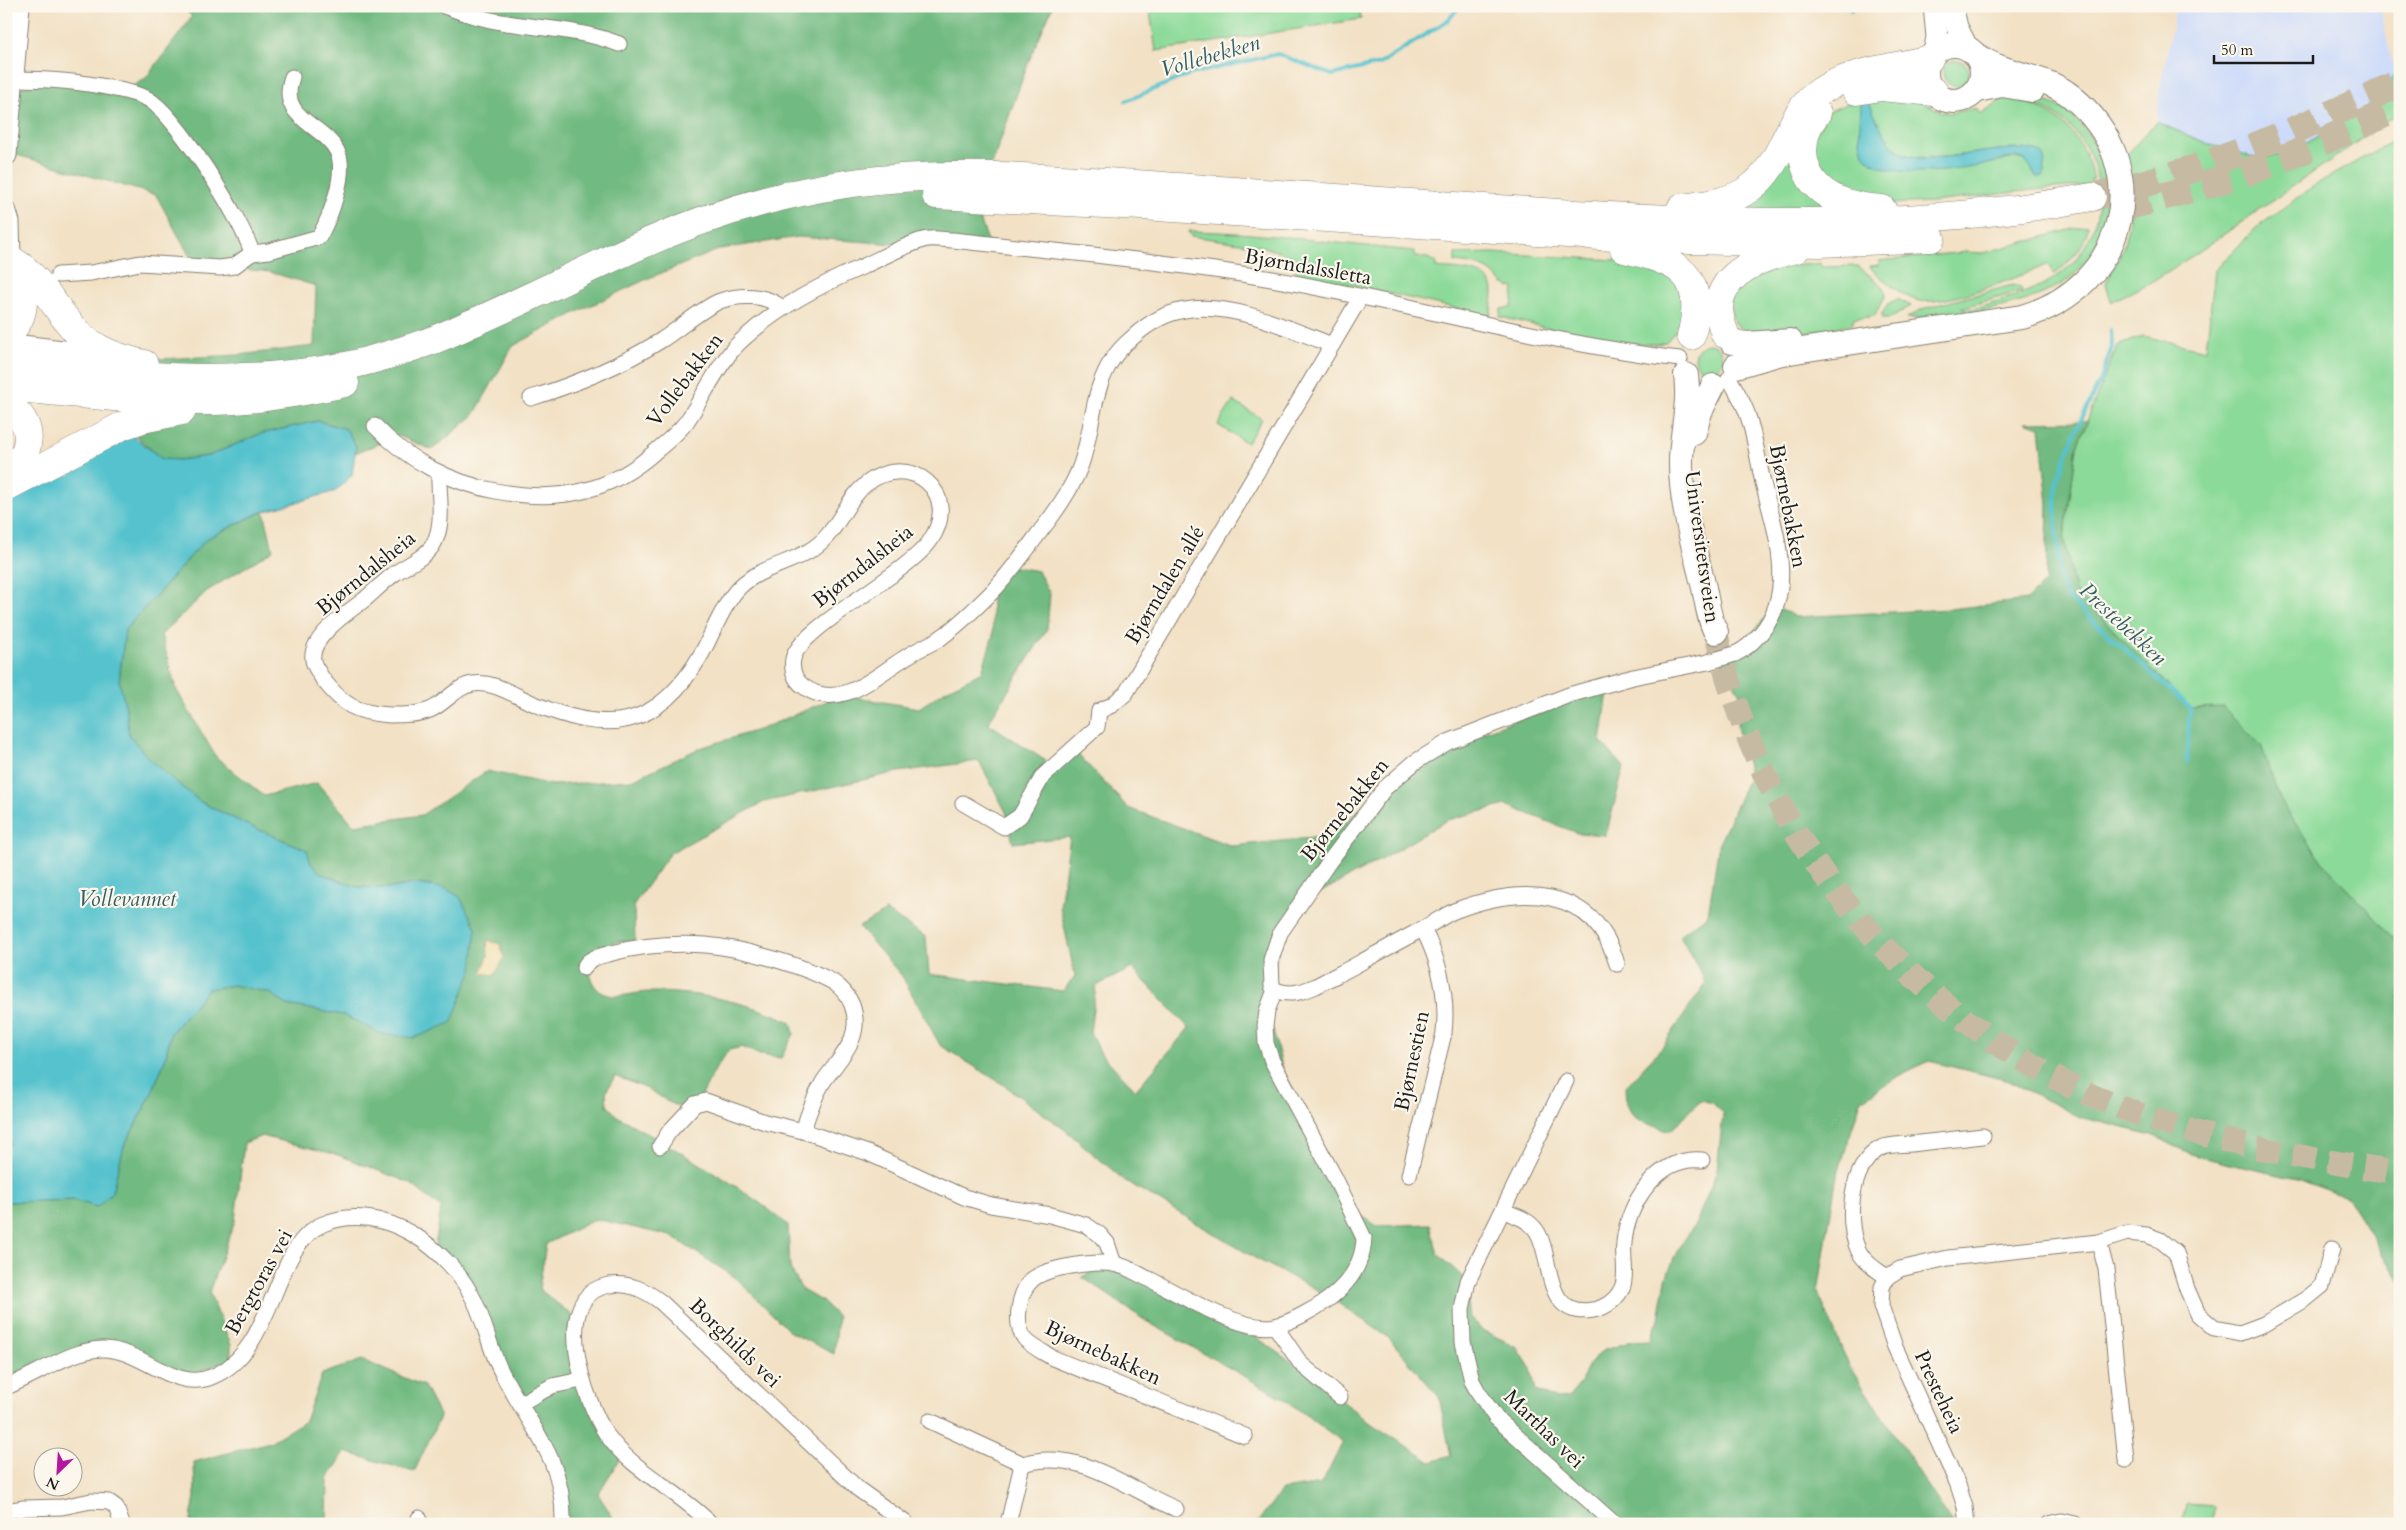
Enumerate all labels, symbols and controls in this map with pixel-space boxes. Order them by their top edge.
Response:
water label: Vollebekken [1157,27,1264,84]
scale bar [2214,32,2312,64]
text: 50 m [2221,40,2253,60]
street label: Bjørndalssletta [1242,242,1374,292]
street label: Vollebakken [640,327,730,433]
street label: Bjørnebakken [1762,442,1814,570]
street label: Universitetsveien [1677,469,1727,625]
street label: Bjørndalsheia [807,518,919,614]
street label: Bjørndalen allé [1118,520,1212,650]
street label: Bjørndalsheia [310,524,422,622]
water label: Prestebekken [2073,576,2173,673]
street label: Bjørnebakken [1294,752,1396,868]
water label: Vollevannet [78,884,177,914]
street label: Bjørnestien [1387,1008,1437,1114]
street label: Bergtoras vei [218,1224,300,1340]
street label: Borghilds vei [683,1292,787,1394]
street label: Bjørnebakken [1040,1313,1166,1393]
street label: Presteheia [1907,1346,1971,1438]
street label: Marthas vei [1497,1383,1591,1475]
north arrow [32,1448,82,1498]
text: N [43,1472,62,1495]

